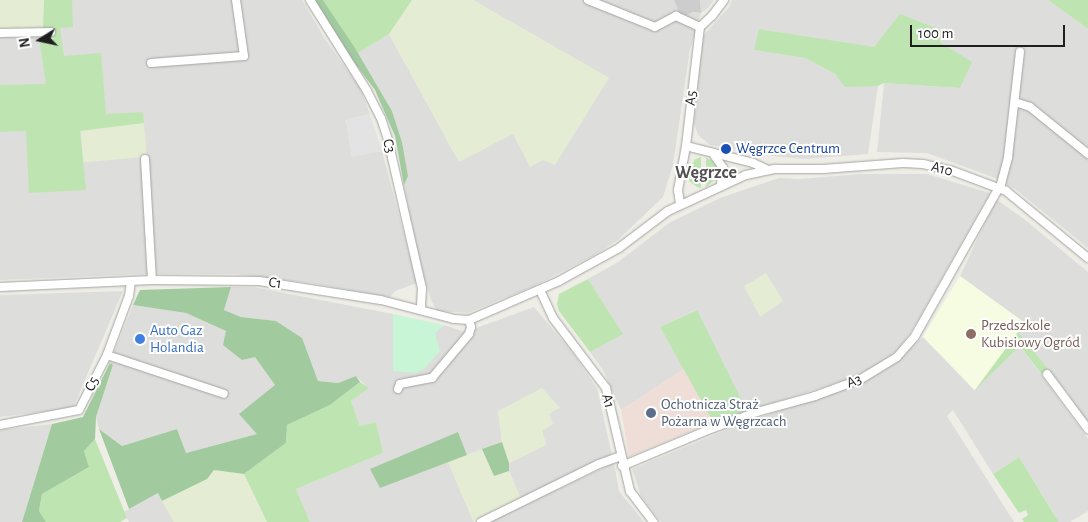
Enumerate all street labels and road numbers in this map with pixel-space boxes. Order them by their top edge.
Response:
street label: A5 [681,90,701,106]
street label: C3 [379,137,399,155]
street label: A10 [929,158,955,180]
street label: C1 [267,273,283,293]
street label: A3 [844,370,864,392]
street label: C5 [81,374,103,394]
street label: A1 [598,392,618,410]

